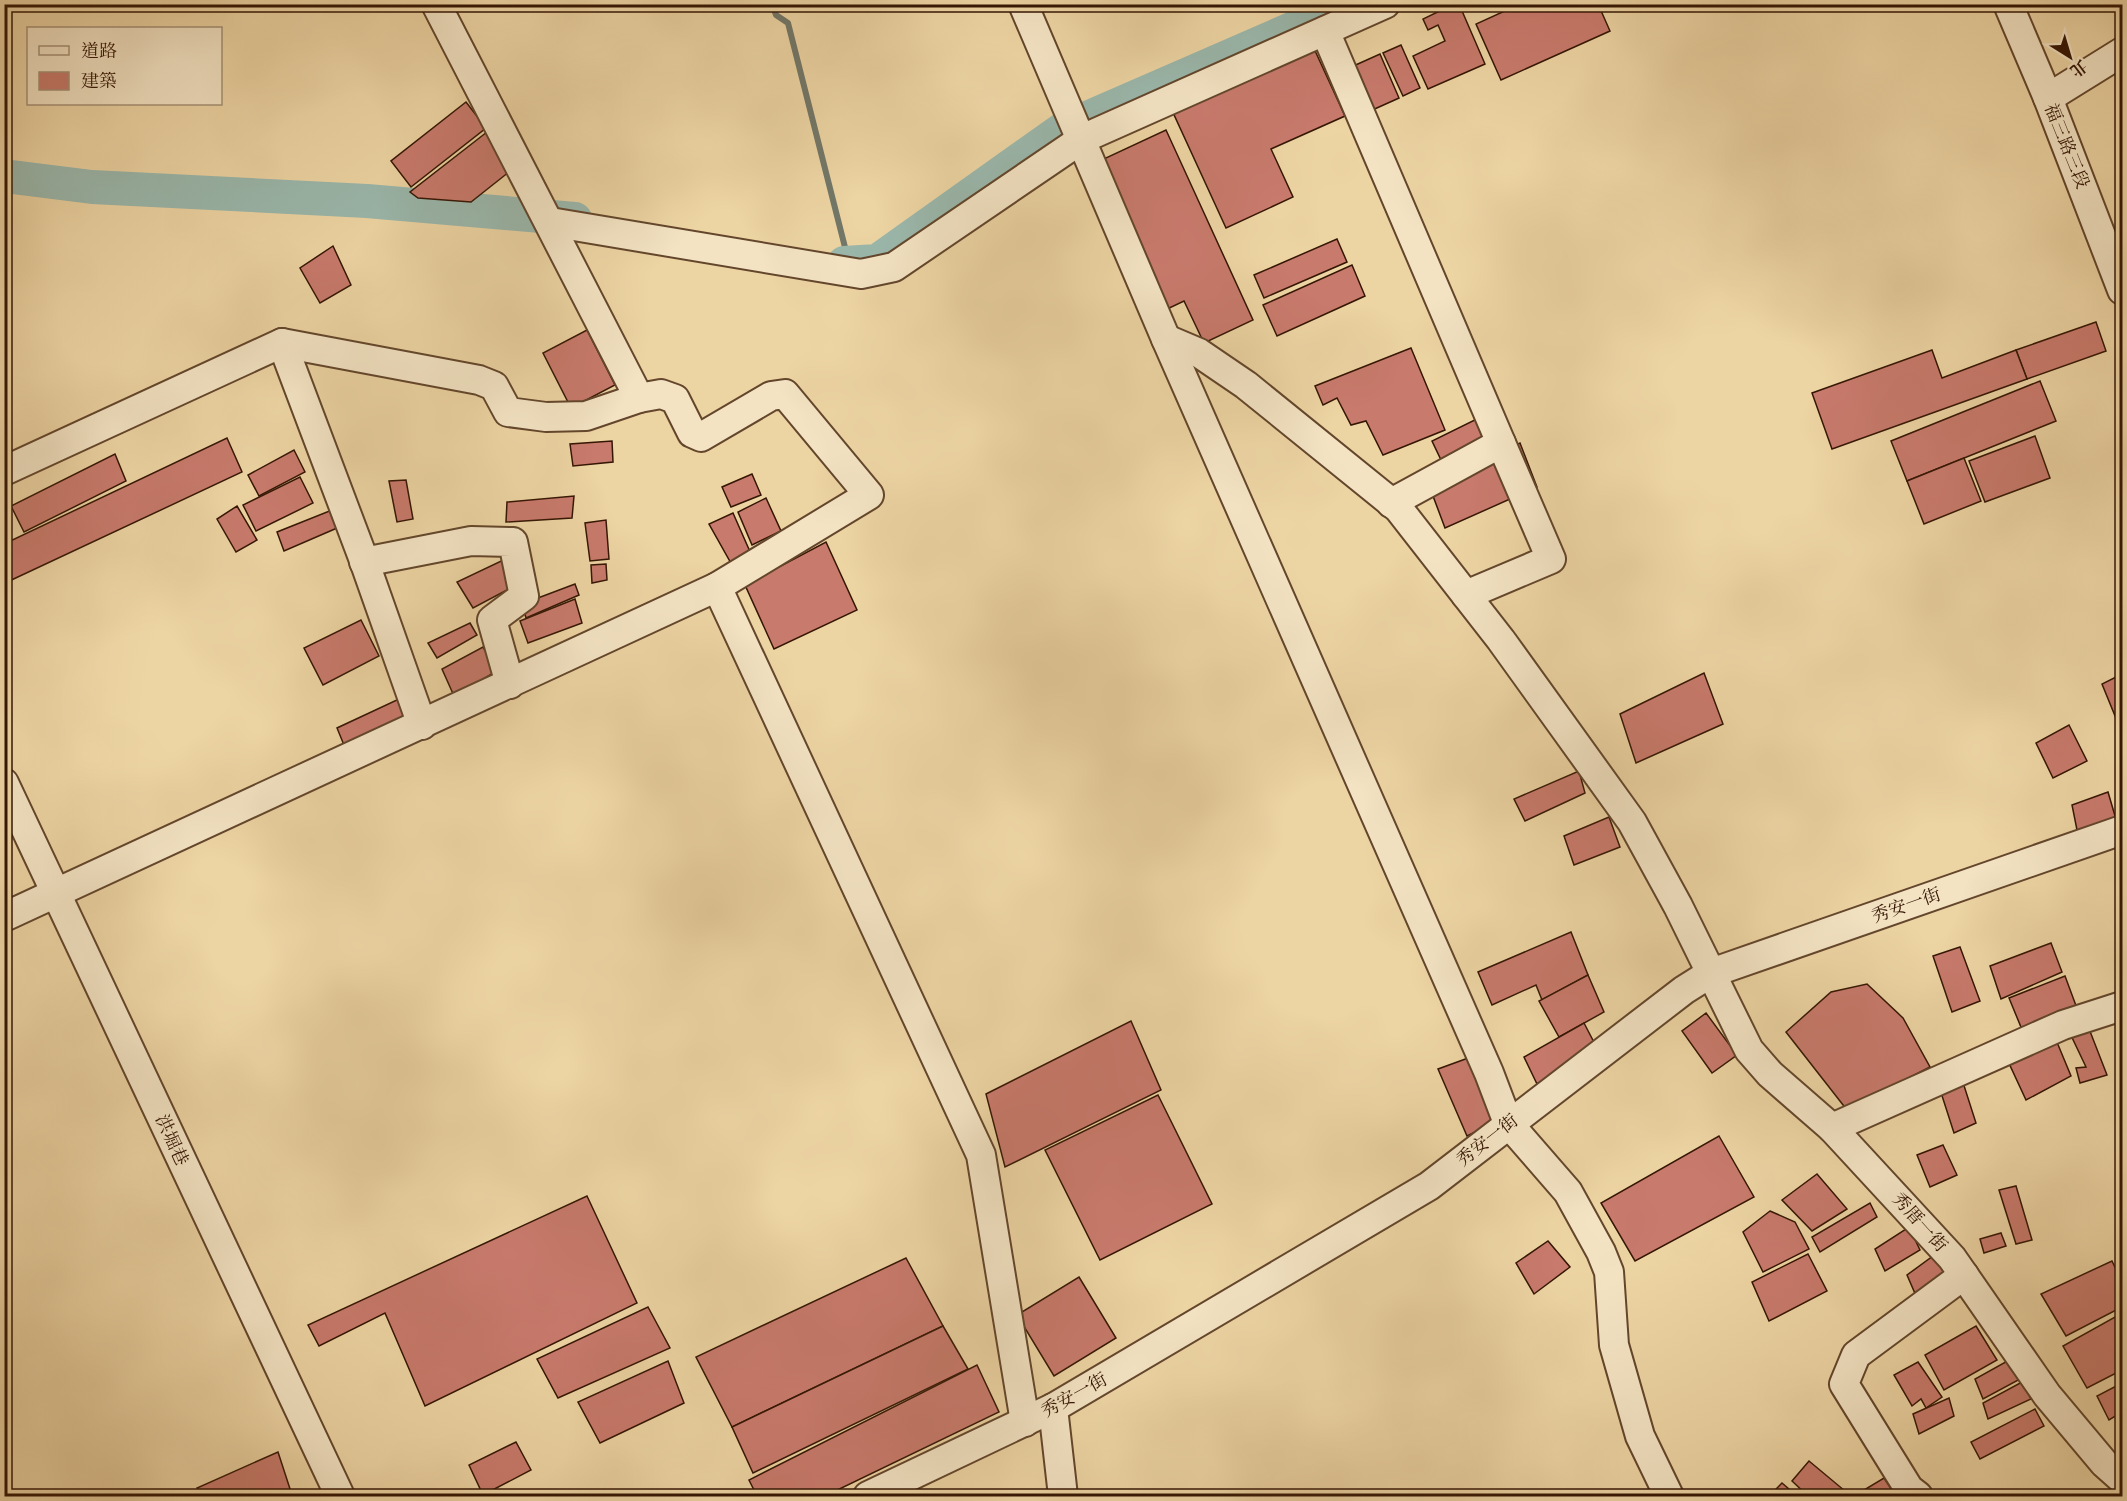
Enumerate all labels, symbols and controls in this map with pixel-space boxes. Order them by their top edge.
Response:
legend [27,27,222,105]
north arrow [2040,27,2100,87]
text: 道路 [81,40,117,65]
text: 北 [2065,54,2091,81]
text: 建築 [81,70,117,95]
street label: 福三路三段 [2037,100,2094,193]
street label: 秀安一街 [1868,883,1945,930]
street label: 秀安一街 [1452,1109,1524,1173]
street label: 洪堀巷 [148,1111,193,1170]
street label: 秀厝一街 [1886,1188,1952,1258]
street label: 秀安一街 [1037,1368,1112,1425]

